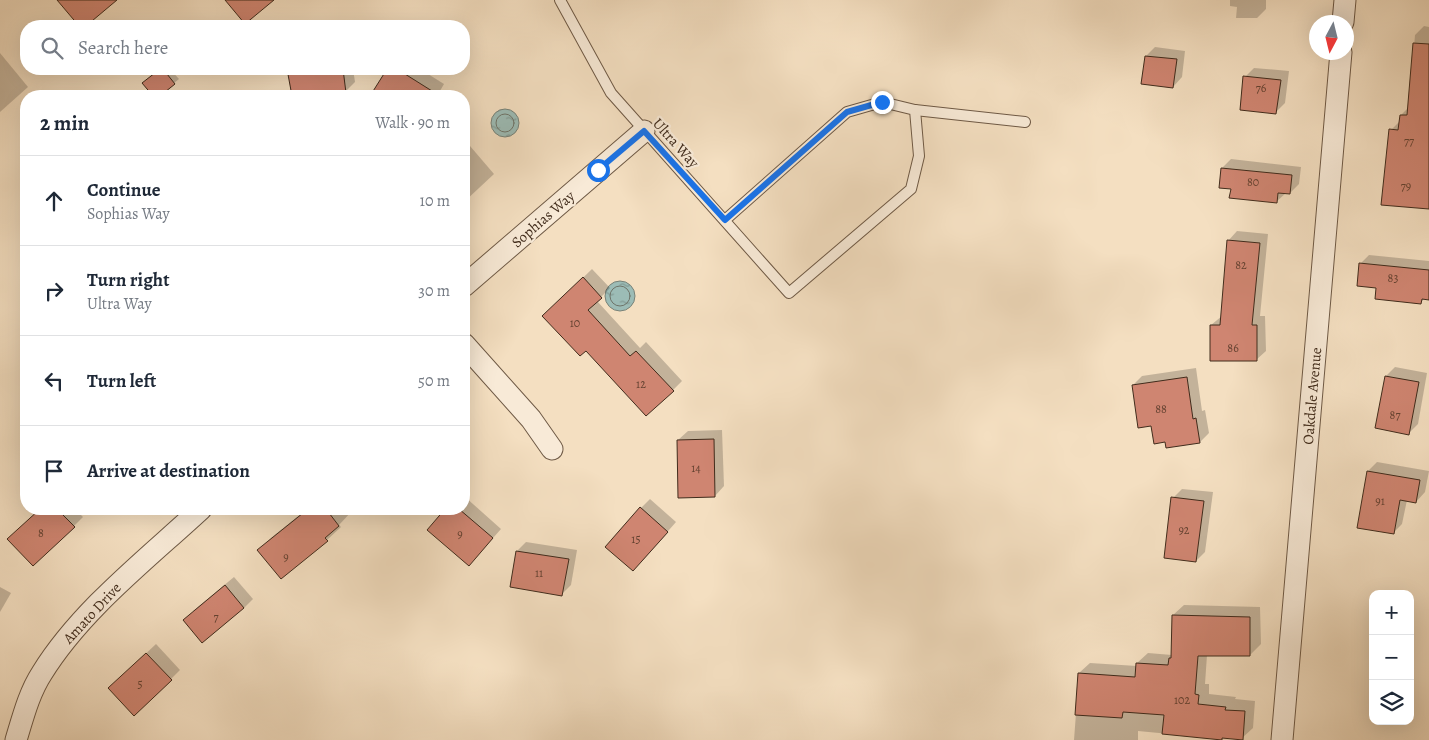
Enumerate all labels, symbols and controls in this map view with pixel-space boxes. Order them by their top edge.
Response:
north arrow [1309,15,1354,60]
search box [20,20,470,75]
icon: search [38,34,66,62]
text: Search here [78,35,168,61]
house number: 76 [1256,80,1267,96]
route end [871,91,894,114]
text: 2 min [40,109,89,137]
text: Walk · 90 m [375,112,450,134]
street label: Ultra Way [648,114,704,172]
house number: 77 [1404,133,1415,149]
route start [587,159,610,182]
house number: 80 [1247,174,1259,190]
text: Continue [87,177,161,203]
house number: 79 [1401,178,1411,194]
street label: Sophias Way [507,186,579,252]
icon: ahead [40,187,68,215]
text: 10 m [420,190,450,212]
text: Sophias Way [87,203,170,225]
house number: 82 [1235,257,1247,273]
text: Turn right [87,267,169,293]
house number: 83 [1388,270,1398,286]
icon: right [40,277,68,305]
text: 30 m [418,280,450,302]
text: Ultra Way [87,293,152,315]
house number: 10 [570,315,580,331]
house number: 86 [1227,340,1239,356]
street label: Oakdale Avenue [1298,346,1326,445]
icon: left [40,367,68,395]
text: Turn left [87,368,156,394]
text: 50 m [418,370,450,392]
house number: 12 [636,376,646,392]
house number: 88 [1155,401,1167,417]
house number: 87 [1390,407,1401,423]
icon: arrive [40,457,68,485]
text: Arrive at destination [87,458,250,484]
house number: 14 [691,460,701,476]
house number: 91 [1375,493,1385,509]
house number: 92 [1178,522,1190,538]
house number: 8 [38,525,44,541]
house number: 9 [457,526,463,542]
house number: 15 [631,531,641,547]
house number: 9 [283,549,289,565]
house number: 11 [535,565,543,581]
street label: Amato Drive [58,578,126,649]
map controls [1369,590,1414,725]
button: + [1369,590,1414,635]
house number: 7 [213,609,219,625]
button: − [1369,635,1414,680]
house number: 5 [137,676,143,692]
button: layers [1369,680,1414,725]
house number: 102 [1174,692,1190,708]

